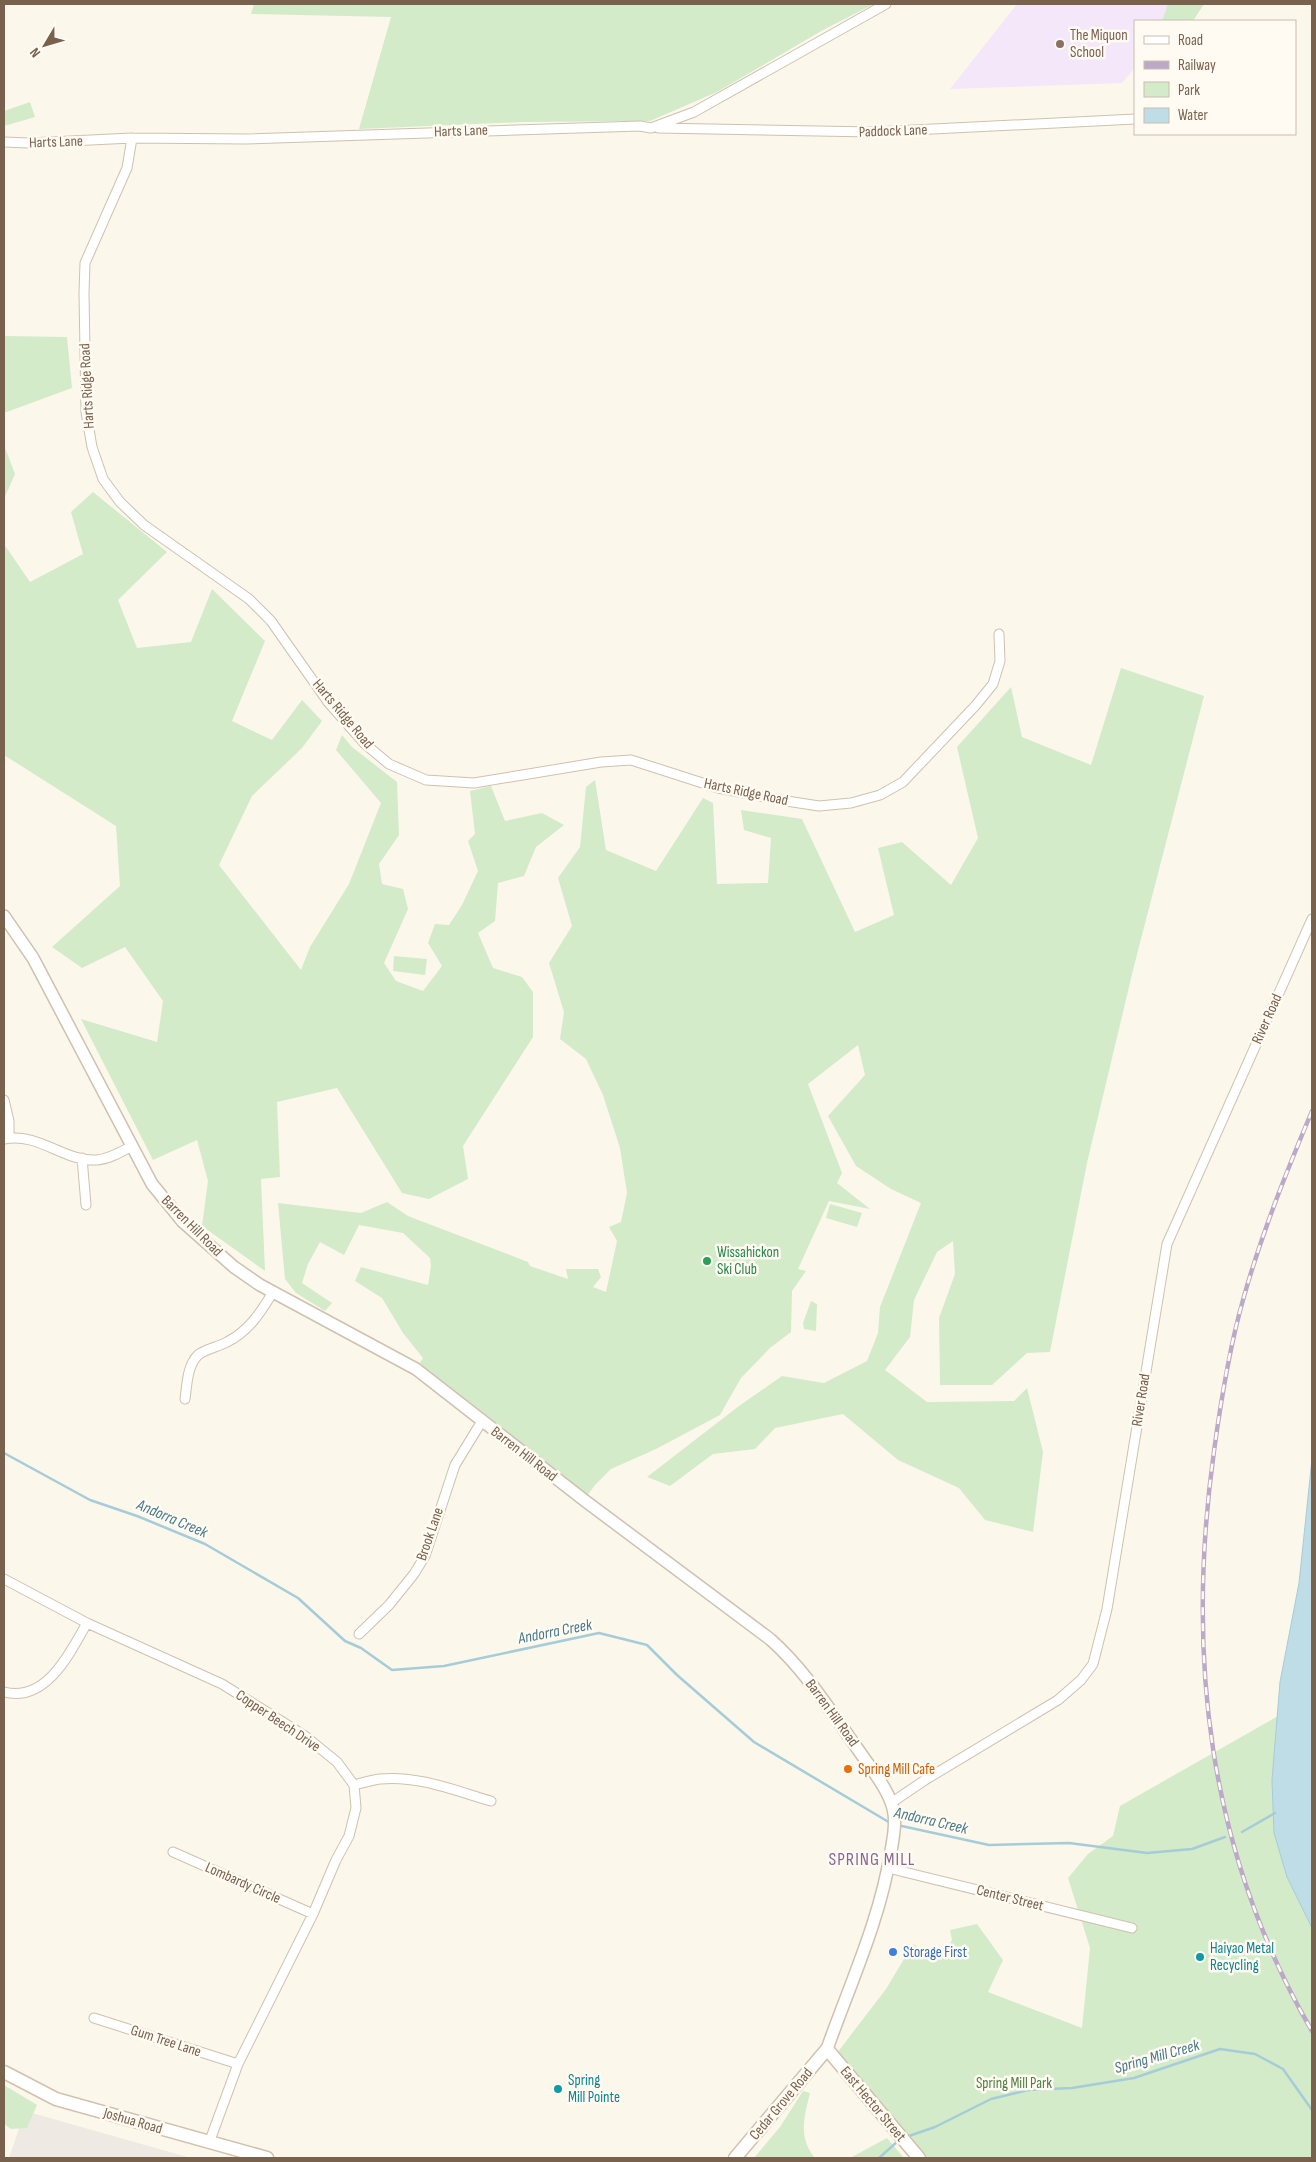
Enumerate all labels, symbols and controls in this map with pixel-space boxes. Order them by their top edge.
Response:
north arrow [20,20,70,70]
legend [1134,20,1296,135]
place label: The Miquon School [1070,26,1128,62]
text: Road [1178,31,1203,50]
marker: The Miquon School [1054,38,1066,50]
text: N [26,45,44,61]
text: Railway [1178,56,1216,75]
text: Park [1178,81,1200,100]
text: Water [1178,106,1209,125]
street label: Paddock Lane [858,120,928,142]
street label: Harts Lane [434,121,488,141]
street label: Harts Lane [29,132,83,152]
street label: Harts Ridge Road [75,343,99,429]
street label: Harts Ridge Road [308,675,378,753]
street label: Harts Ridge Road [702,774,790,810]
street label: River Road [1248,991,1286,1047]
street label: Barren Hill Road [157,1191,227,1261]
place label: Wissahickon Ski Club [717,1243,779,1279]
marker: Wissahickon Ski Club [701,1255,713,1267]
street label: River Road [1127,1372,1155,1428]
street label: Barren Hill Road [487,1422,561,1486]
water label: Andorra Creek [133,1495,211,1543]
street label: Brook Lane [412,1505,448,1563]
water label: Andorra Creek [516,1615,595,1649]
street label: Barren Hill Road [801,1675,863,1751]
street label: Copper Beech Drive [232,1686,324,1756]
place label: Spring Mill Cafe [858,1760,935,1779]
marker: Spring Mill Cafe [842,1763,854,1775]
water label: Andorra Creek [891,1803,971,1839]
district label: SPRING MILL [829,1849,915,1870]
street label: Lombardy Circle [202,1858,284,1908]
street label: Center Street [974,1880,1046,1916]
place label: Haiyao Metal Recycling [1210,1939,1274,1975]
place label: Storage First [903,1943,967,1962]
marker: Storage First [887,1946,899,1958]
marker: Haiyao Metal Recycling [1194,1951,1206,1963]
street label: Gum Tree Lane [128,2021,204,2061]
water label: Spring Mill Creek [1112,2036,1202,2078]
street label: East Hector Street [836,2062,910,2146]
street label: Cedar Grove Road [745,2064,817,2144]
place label: Spring Mill Pointe [568,2071,620,2107]
park label: Spring Mill Park [976,2074,1052,2093]
marker: Spring Mill Pointe [552,2083,564,2095]
street label: Joshua Road [100,2103,165,2138]

